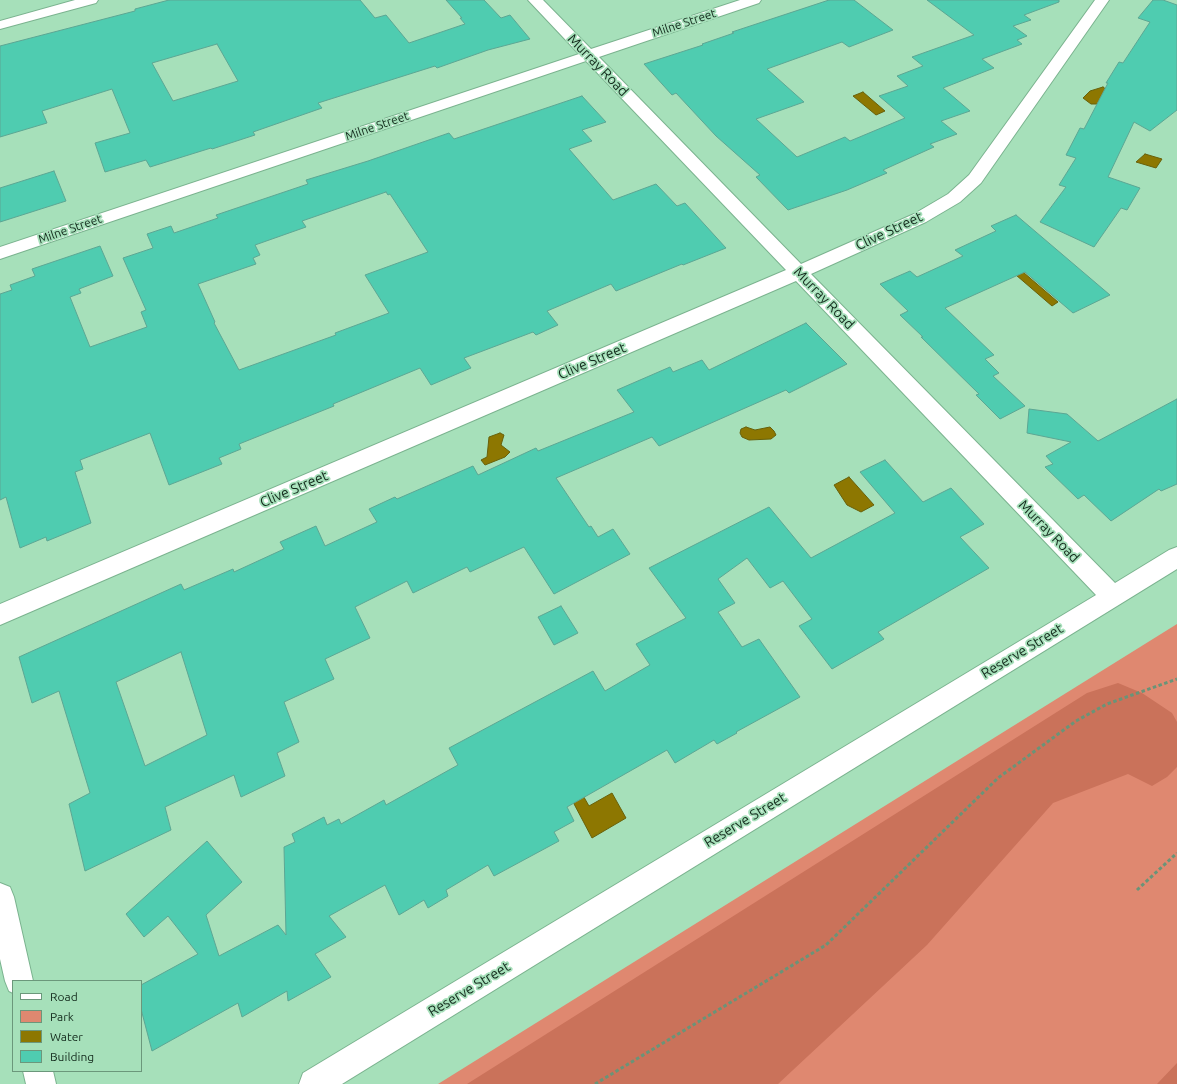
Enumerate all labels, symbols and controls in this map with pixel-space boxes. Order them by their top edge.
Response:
street label: Milne Street [650,6,718,40]
street label: Murray Road [564,30,632,100]
street label: Milne Street [343,108,411,144]
street label: Clive Street [853,208,925,254]
street label: Milne Street [36,211,104,247]
street label: Murray Road [790,263,858,333]
street label: Clive Street [555,339,629,383]
street label: Clive Street [257,467,331,511]
street label: Murray Road [1015,496,1083,566]
street label: Reserve Street [978,620,1066,682]
street label: Reserve Street [701,789,789,851]
street label: Reserve Street [425,958,513,1020]
legend [12,980,142,1072]
text: Road [50,990,78,1003]
text: Park [50,1010,74,1023]
text: Water [50,1030,83,1043]
text: Building [50,1050,94,1063]

